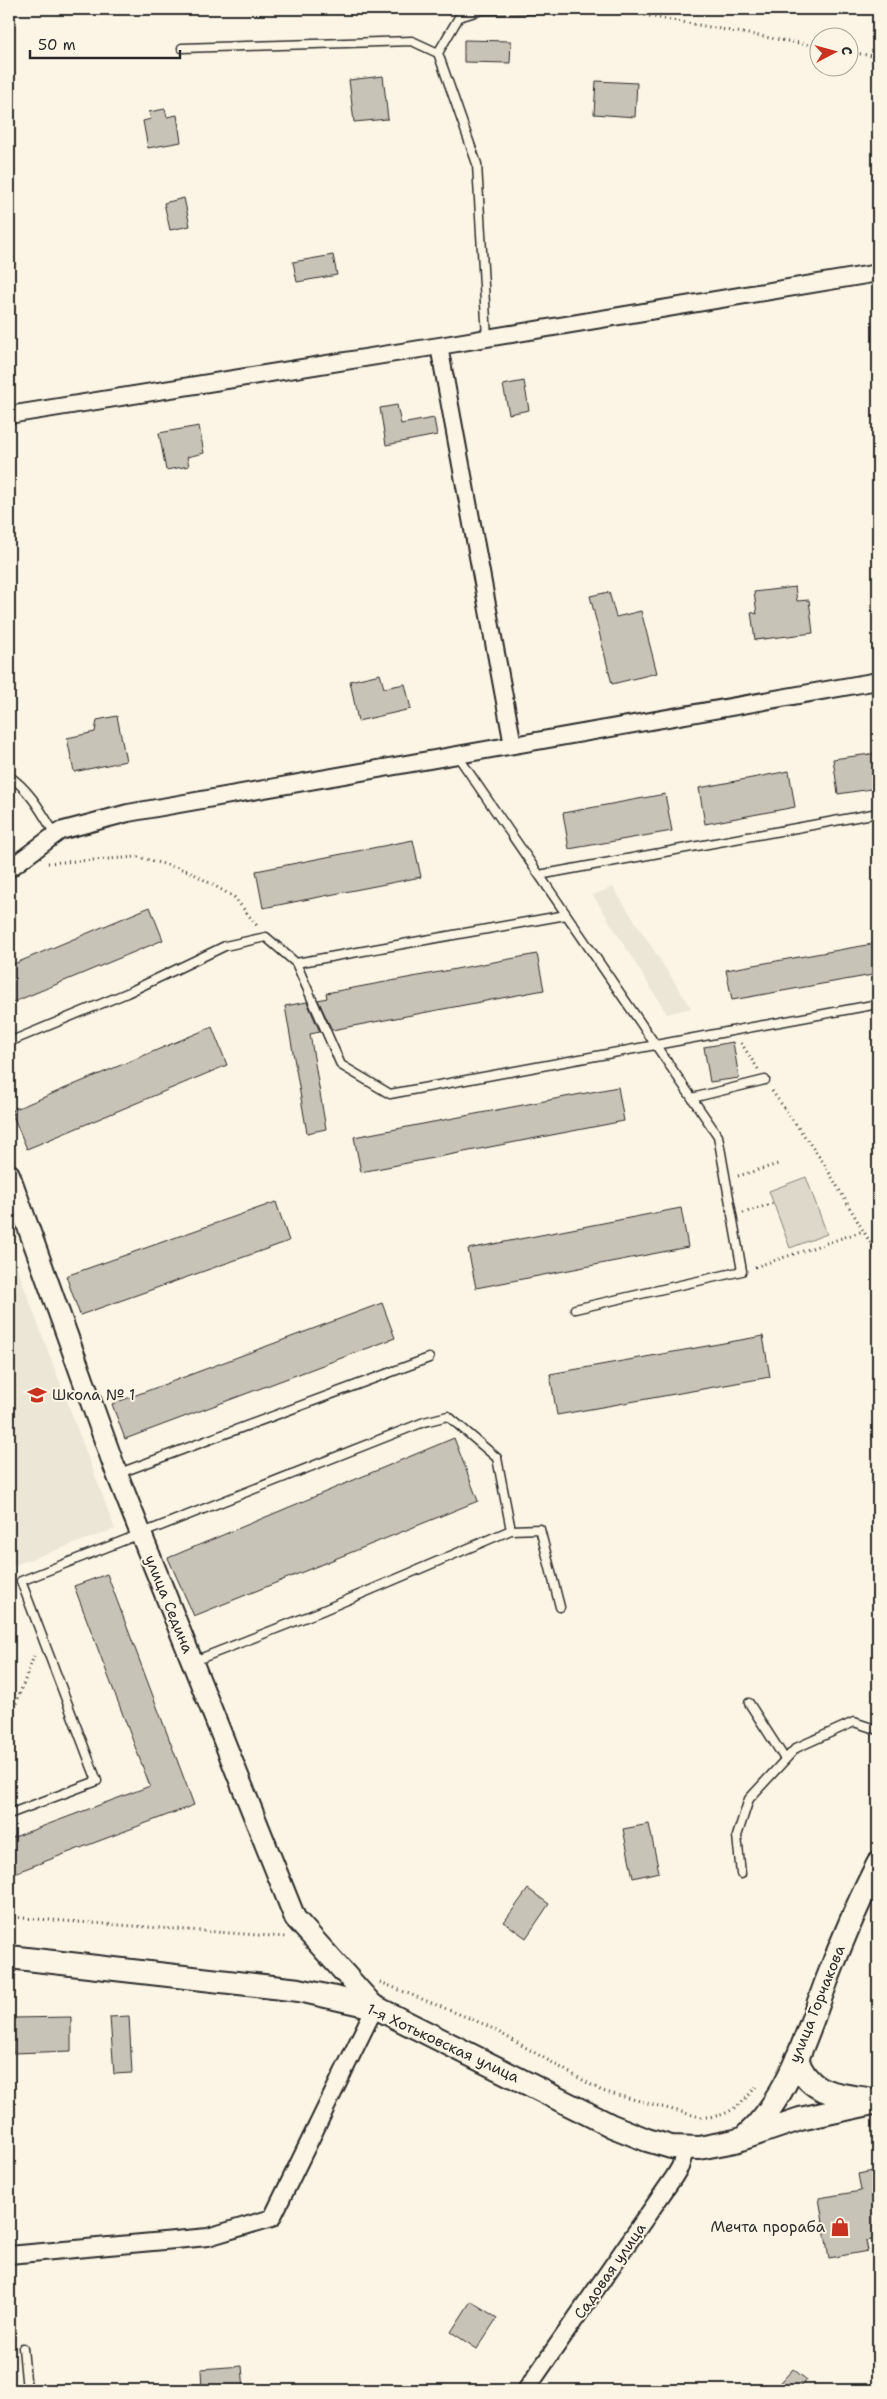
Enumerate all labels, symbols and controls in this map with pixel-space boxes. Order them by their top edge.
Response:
scale bar [30,28,180,60]
north arrow [810,28,860,78]
text: 50 m [38,35,76,55]
text: С [838,45,856,56]
school or university icon: Школа № 1 [26,1384,48,1406]
place label: Школа № 1 [52,1385,135,1405]
street label: улица Седина [140,1552,198,1657]
street label: улица Горчакова [784,1942,850,2066]
street label: 1-я Хотьковская улица [364,1999,523,2087]
shop icon: Мечта прораба [829,2216,851,2238]
place label: Мечта прораба [710,2217,826,2237]
street label: Садовая улица [569,2219,651,2323]

